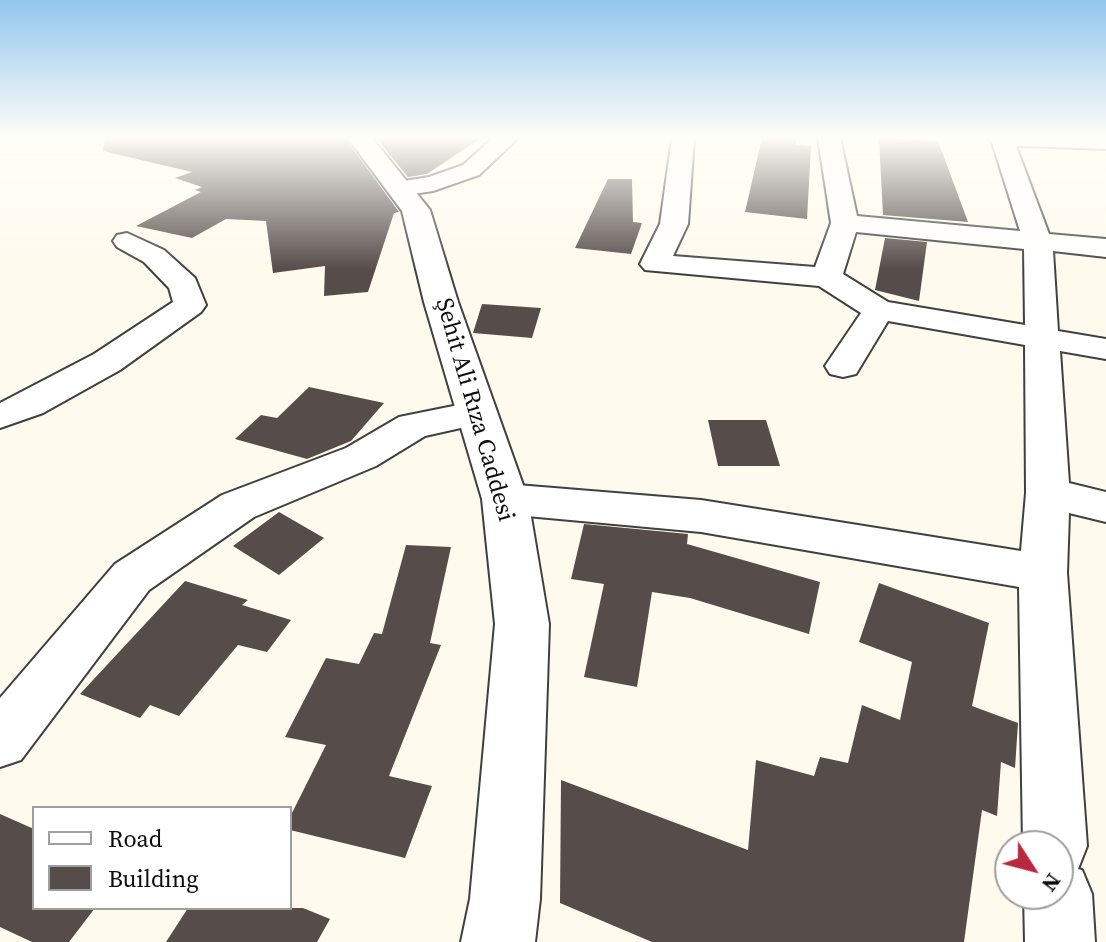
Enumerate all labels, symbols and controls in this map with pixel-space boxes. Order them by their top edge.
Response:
street label: Şehit Ali Rıza Caddesi [428,295,520,525]
legend [32,806,292,910]
text: Road [108,822,162,855]
north arrow [994,830,1074,910]
text: Building [108,862,199,895]
text: N [1035,868,1069,898]

